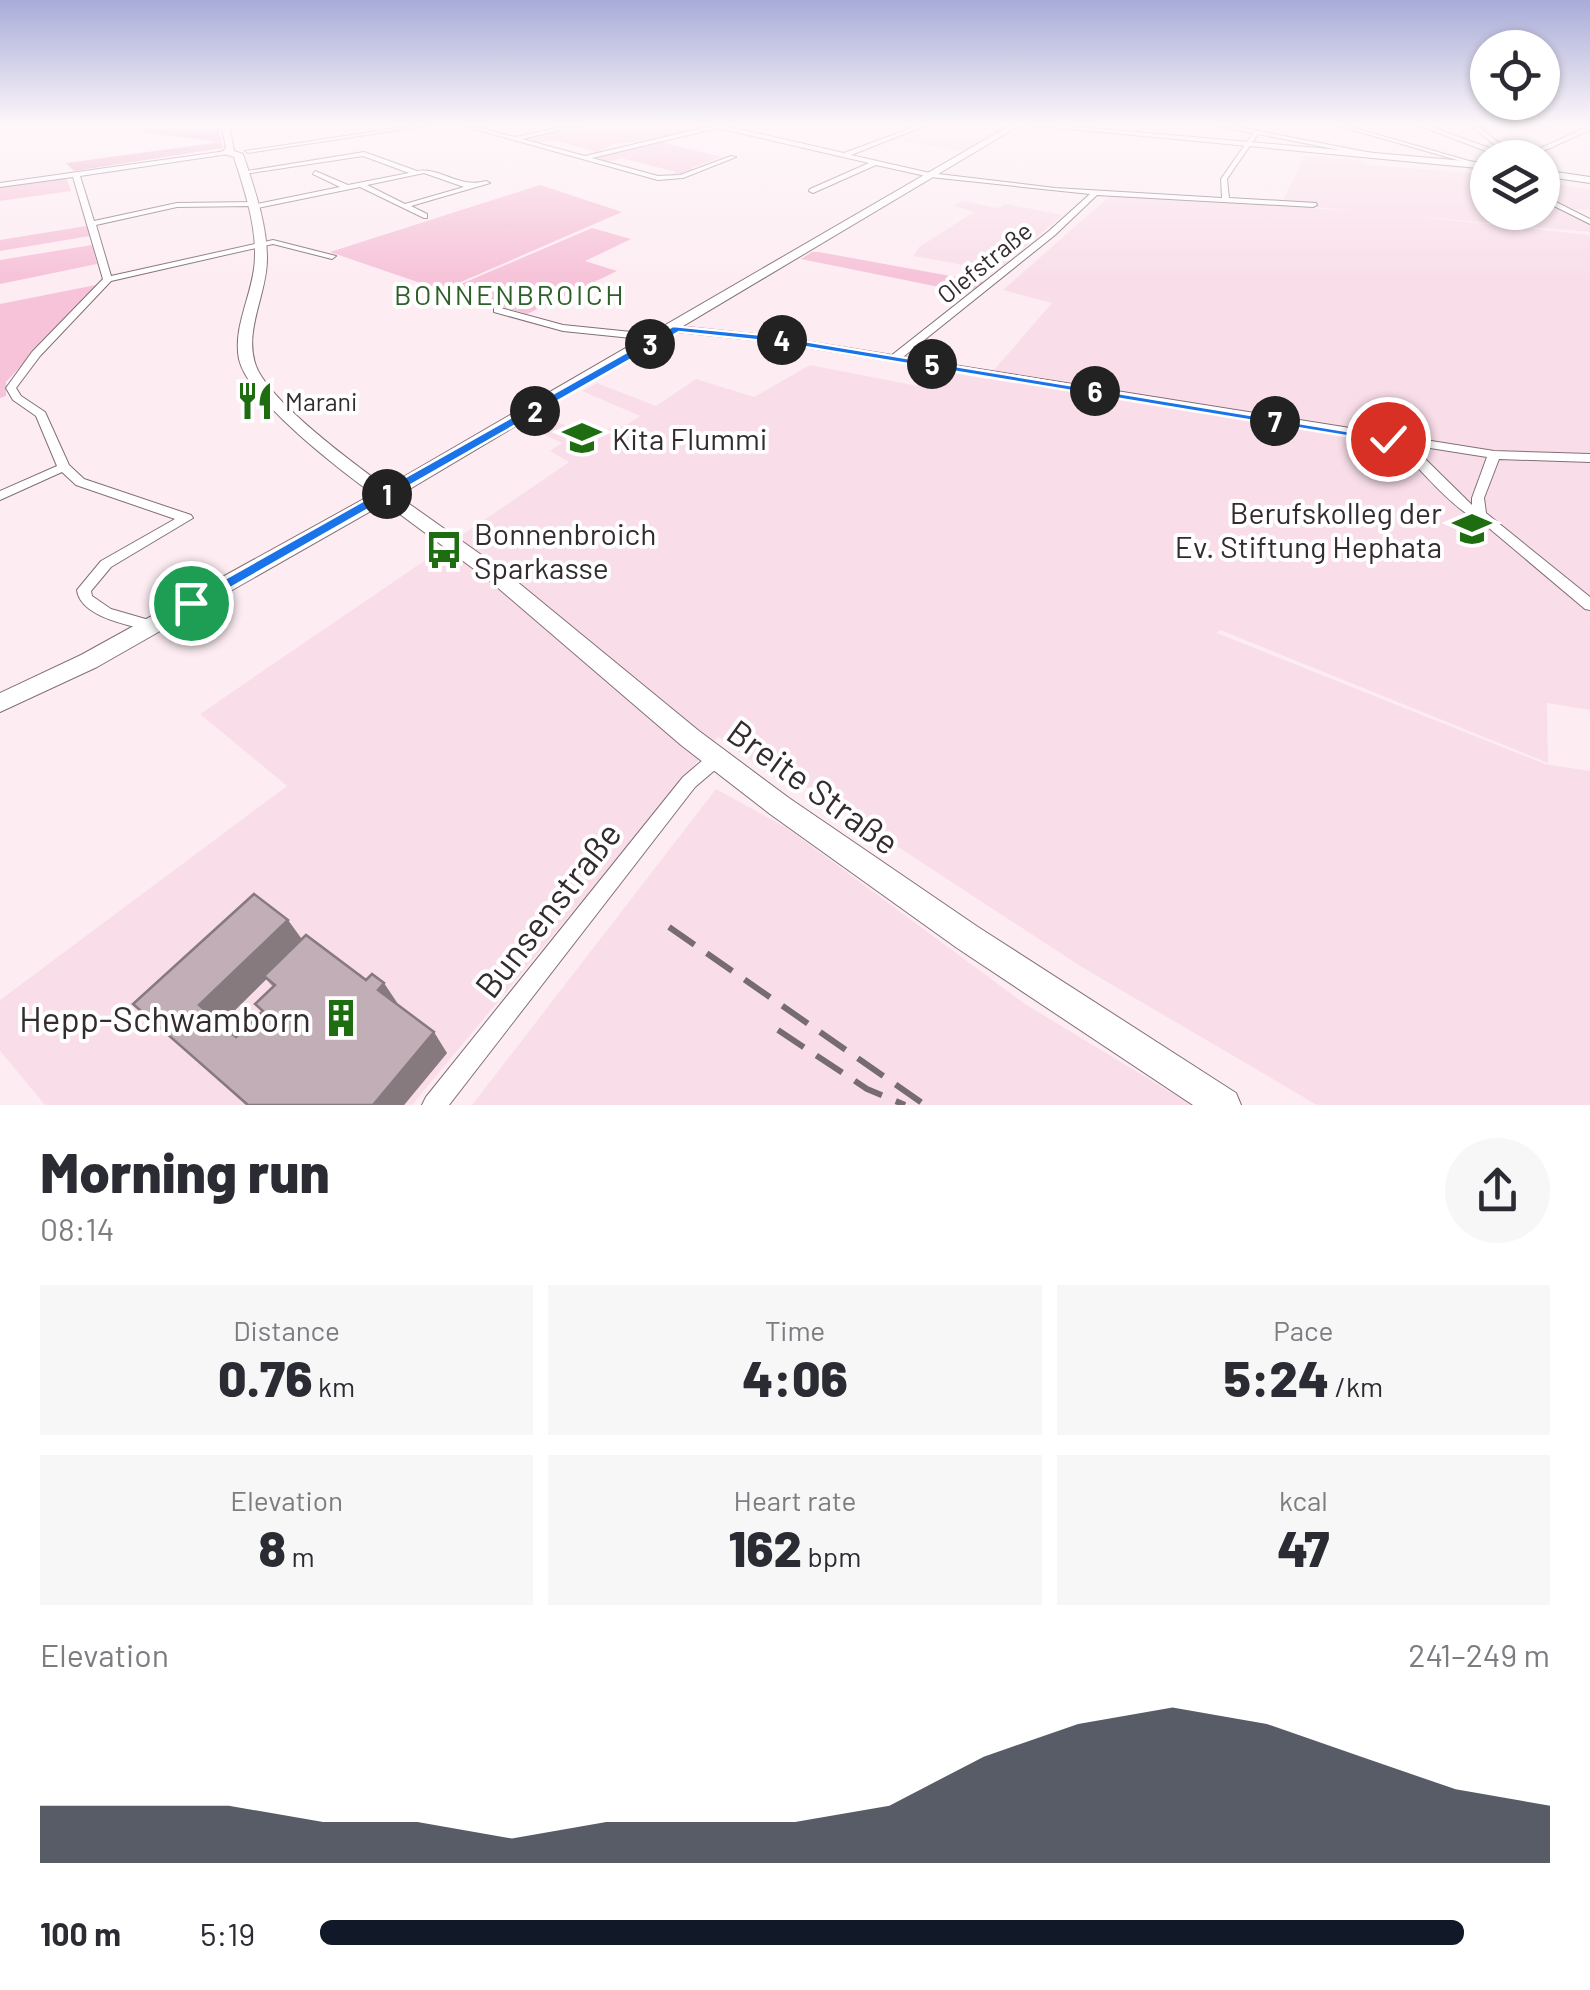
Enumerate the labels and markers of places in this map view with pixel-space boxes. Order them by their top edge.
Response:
pin: 4 [757,315,807,365]
pin: 3 [625,319,675,369]
pin: 5 [907,339,957,389]
pin: 6 [1070,366,1120,416]
restaurant icon: Marani [234,380,276,422]
place label: Marani [285,386,357,416]
pin: 2 [510,386,560,436]
pin: 7 [1250,396,1300,446]
pin [1346,397,1431,482]
school or university icon: Kita Flummi [561,417,603,459]
place label: Kita Flummi [612,420,768,456]
pin: 1 [362,469,412,519]
place label: Berufskolleg der Ev. Stiftung Hephata [1175,494,1442,564]
school or university icon: Berufskolleg der Ev. Stiftung Hephata [1451,508,1493,550]
place label: Bonnenbroich Sparkasse [474,515,656,585]
bus stop icon: Bonnenbroich Sparkasse [423,529,465,571]
pin [149,561,234,646]
place label: Hepp-Schwamborn [19,997,311,1039]
building icon: Hepp-Schwamborn [320,997,362,1039]

